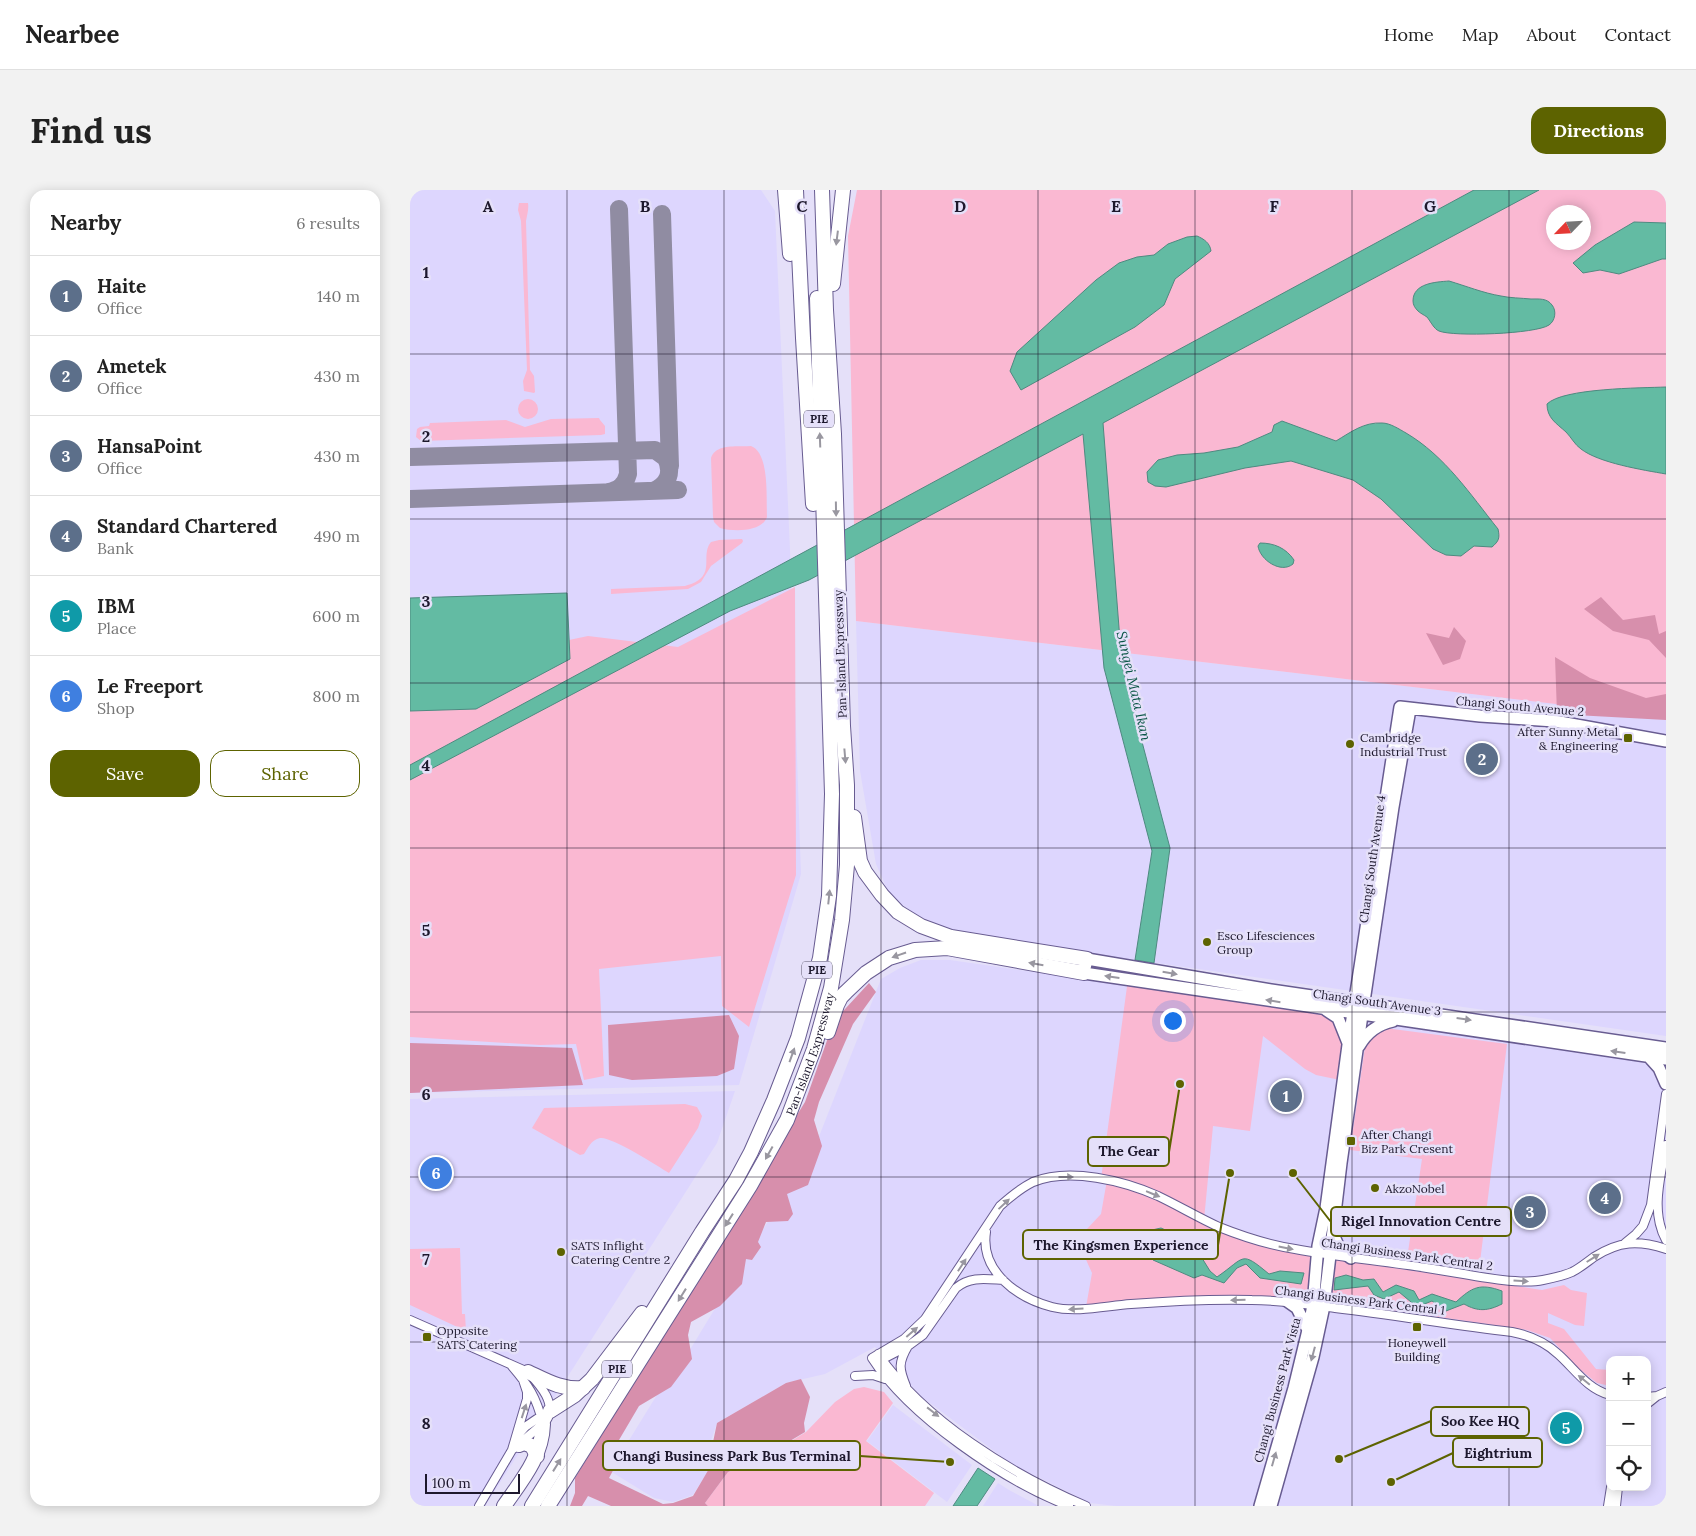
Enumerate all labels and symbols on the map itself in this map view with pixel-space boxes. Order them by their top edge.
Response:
text: A [483,196,494,216]
text: B [640,196,651,216]
text: C [796,196,808,216]
text: D [954,196,966,216]
text: E [1111,196,1121,216]
text: F [1269,196,1279,216]
text: G [1424,196,1436,216]
north arrow [1546,205,1591,250]
one-way arrow [833,231,841,247]
text: 1 [423,262,429,282]
road number: PIE [804,410,834,428]
text: 2 [422,426,430,446]
one-way arrow [816,432,824,448]
one-way arrow [832,501,840,517]
street label: Pan-Island Expressway [830,589,850,718]
text: 3 [422,591,431,611]
water label: Sungei Mata Ikan [1113,629,1155,743]
street label: Changi South Avenue 2 [1455,693,1585,719]
place label: After Sunny Metal & Engineering [1516,724,1618,753]
place label: Cambridge Industrial Trust [1360,730,1447,759]
marker: After Sunny Metal & Engineering [1622,732,1634,744]
marker: Cambridge Industrial Trust [1344,738,1356,750]
pin: 2 [1466,740,1498,778]
one-way arrow [841,748,849,764]
text: 4 [422,755,431,775]
street label: Changi South Avenue 4 [1356,794,1388,924]
one-way arrow [825,888,833,904]
text: 5 [422,920,431,940]
place label: Esco Lifesciences Group [1217,928,1315,957]
marker: Esco Lifesciences Group [1201,936,1213,948]
one-way arrow [891,951,906,959]
one-way arrow [1027,959,1043,967]
road number: PIE [802,962,832,978]
one-way arrow [1162,970,1178,978]
one-way arrow [1104,972,1120,980]
street label: Changi South Avenue 3 [1312,986,1442,1018]
street label: Pan-Island Expressway [782,990,837,1117]
one-way arrow [1265,996,1281,1004]
your location [1160,1008,1186,1034]
one-way arrow [1456,1015,1472,1023]
one-way arrow [789,1047,796,1062]
one-way arrow [1610,1048,1626,1056]
pin: 1 [1270,1077,1302,1115]
text: 6 [421,1084,431,1104]
place label: After Changi Biz Park Cresent [1360,1127,1453,1156]
marker: After Changi Biz Park Cresent [1345,1135,1357,1147]
callout: The Gear [1088,1137,1169,1166]
text: The Gear [1098,1142,1160,1160]
one-way arrow [764,1147,773,1160]
pin: 6 [420,1154,452,1192]
one-way arrow [1058,1173,1074,1181]
pin: 4 [1589,1179,1621,1217]
place label: AkzoNobel [1384,1181,1445,1196]
marker: AkzoNobel [1369,1182,1381,1194]
one-way arrow [1146,1191,1160,1199]
pin: 3 [1514,1193,1546,1231]
one-way arrow [997,1198,1009,1210]
callout: Rigel Innovation Centre [1331,1207,1511,1236]
text: Rigel Innovation Centre [1341,1212,1501,1230]
one-way arrow [724,1213,734,1227]
callout: The Kingsmen Experience [1023,1230,1218,1259]
street label: Changi Business Park Central 2 [1320,1235,1494,1273]
text: The Kingsmen Experience [1034,1236,1209,1254]
place label: SATS Inflight Catering Centre 2 [571,1238,670,1267]
one-way arrow [1278,1244,1294,1252]
marker: SATS Inflight Catering Centre 2 [555,1246,567,1258]
text: 7 [422,1249,430,1269]
one-way arrow [1587,1254,1600,1263]
one-way arrow [957,1258,967,1271]
one-way arrow [1513,1277,1529,1285]
street label: Changi Business Park Central 1 [1274,1282,1446,1318]
one-way arrow [677,1288,686,1302]
one-way arrow [1230,1296,1246,1304]
one-way arrow [1068,1305,1084,1313]
street label: Changi Business Park Vista [1250,1316,1304,1464]
marker: Honeywell Building [1411,1321,1423,1333]
place label: Opposite SATS Catering [437,1323,517,1352]
one-way arrow [905,1327,918,1338]
marker: Opposite SATS Catering [421,1331,433,1343]
place label: Honeywell Building [1388,1335,1446,1364]
one-way arrow [1309,1346,1317,1361]
road number: PIE [602,1360,632,1378]
one-way arrow [1578,1375,1591,1386]
one-way arrow [520,1404,528,1419]
one-way arrow [926,1407,939,1418]
callout: Soo Kee HQ [1431,1407,1529,1436]
pin: 5 [1550,1409,1582,1447]
text: Soo Kee HQ [1441,1412,1520,1430]
text: 8 [421,1413,431,1433]
callout: Eightrium [1453,1438,1542,1467]
callout: Changi Business Park Bus Terminal [603,1441,860,1470]
text: Eightrium [1464,1444,1532,1462]
text: Changi Business Park Bus Terminal [613,1447,851,1465]
one-way arrow [1270,1452,1278,1467]
one-way arrow [553,1458,562,1471]
scale bar [425,1471,520,1494]

